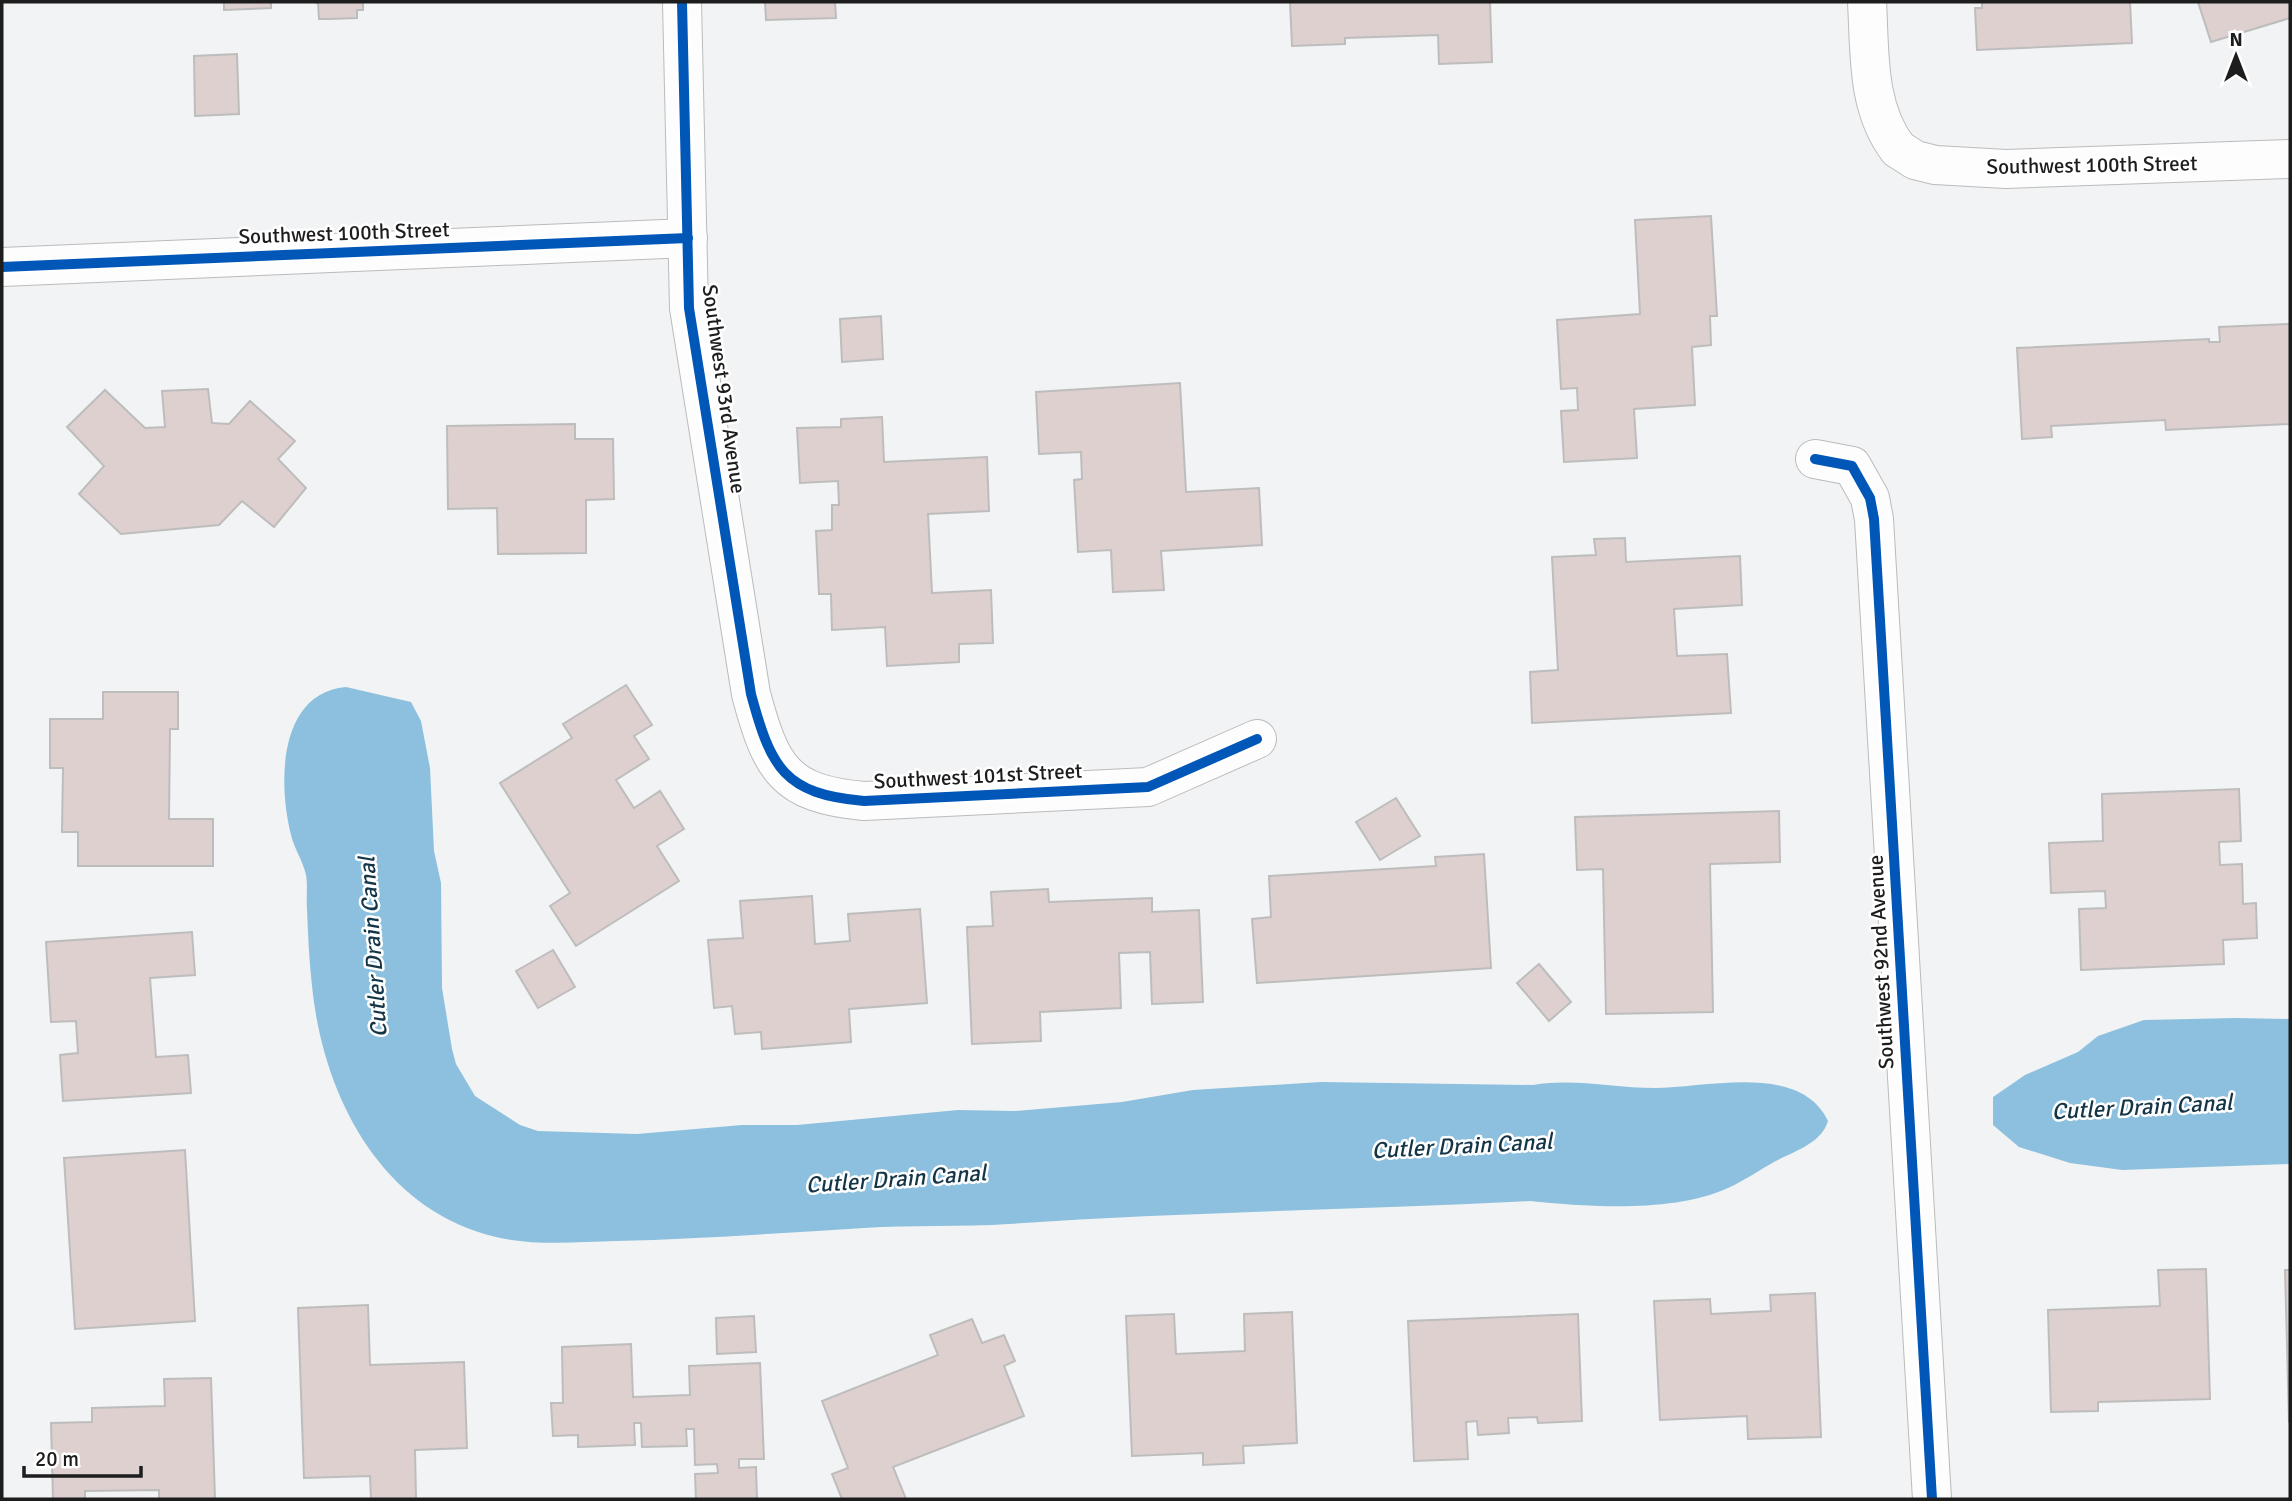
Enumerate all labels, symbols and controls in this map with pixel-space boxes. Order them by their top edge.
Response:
north arrow [2201,21,2271,91]
text: N [2229,28,2243,52]
street label: Southwest 100th Street [1986,150,2198,180]
street label: Southwest 100th Street [238,216,450,250]
street label: Southwest 93rd Avenue [696,283,752,495]
street label: Southwest 101st Street [873,758,1083,794]
water label: Cutler Drain Canal [352,853,394,1038]
street label: Southwest 92nd Avenue [1862,854,1900,1070]
water label: Cutler Drain Canal [2051,1088,2235,1126]
water label: Cutler Drain Canal [1371,1127,1555,1165]
water label: Cutler Drain Canal [805,1158,990,1200]
scale bar [24,1434,142,1478]
text: 20 m [35,1446,79,1472]

